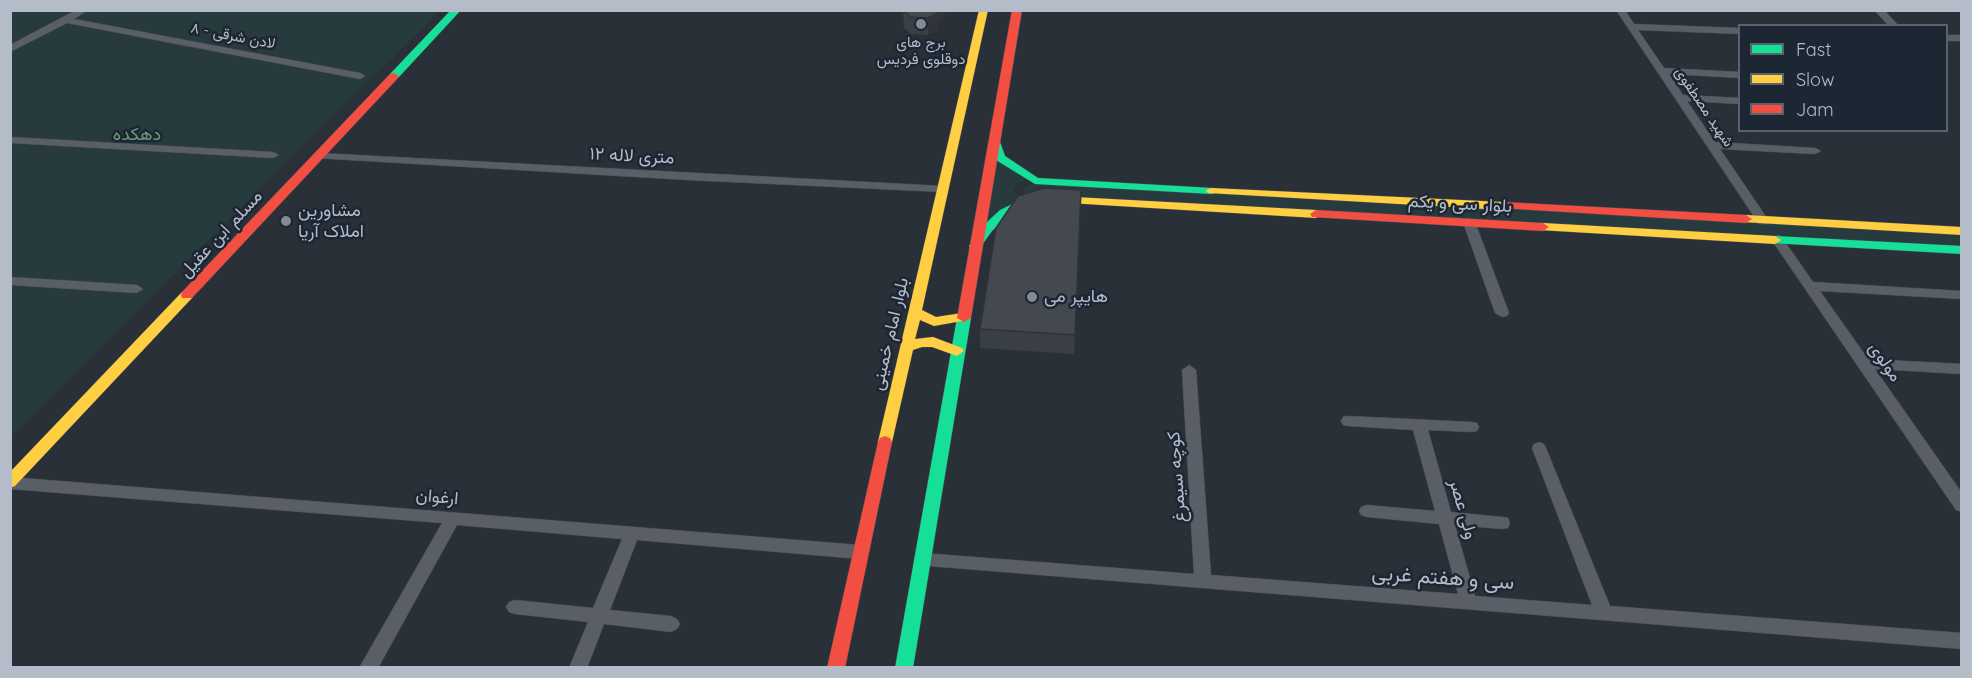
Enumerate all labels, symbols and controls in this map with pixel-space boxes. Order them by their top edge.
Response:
marker: برج های دوقلوی فردیس [914,17,928,31]
street label: لادن شرقی - ۸ [189,19,277,53]
legend [1738,24,1948,132]
place label: برج های دوقلوی فردیس [877,33,965,68]
text: Fast [1796,38,1831,61]
street label: شهید مصطفوی [1671,64,1737,150]
text: Slow [1796,68,1834,91]
text: Jam [1796,98,1834,121]
park label: دهکده [113,124,161,146]
street label: ۱۲ متری لاله [589,143,675,169]
street label: مسلم ابن عقیل [175,186,267,282]
street label: بلوار سی و یکم [1407,190,1513,218]
place label: مشاورین املاک آریا [298,200,364,242]
marker: مشاورین املاک آریا [279,214,293,228]
street label: بلوار امام خمینی [867,276,913,392]
place label: هایپر می [1044,286,1108,308]
marker: هایپر می [1025,290,1039,304]
street label: مولوی [1864,338,1906,386]
street label: کوچه سیمرغ [1163,431,1191,523]
street label: ولی عصر [1444,476,1482,542]
street label: ارغوان [415,484,459,510]
street label: سی و هفتم غربی [1371,560,1515,596]

